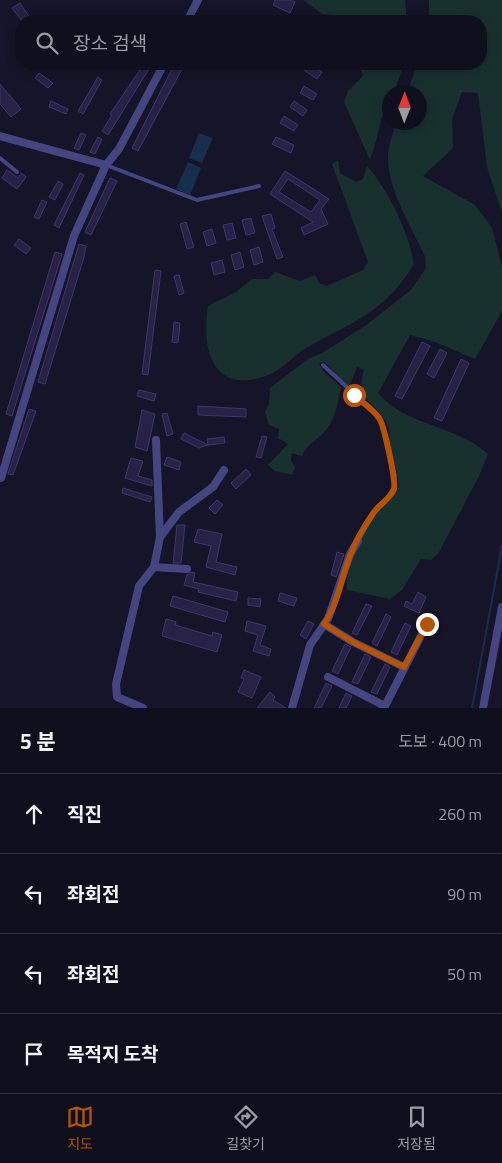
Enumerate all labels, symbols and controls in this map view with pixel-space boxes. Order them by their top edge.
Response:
search box [15,15,487,70]
text: 장소 검색 [73,28,147,57]
icon: search [33,29,61,57]
north arrow [382,85,427,130]
route start [343,384,366,407]
route end [416,613,439,636]
text: 5 분 [20,725,56,757]
text: 도보 · 400 m [398,729,482,753]
text: 직진 [67,799,102,828]
icon: ahead [20,800,48,828]
text: 260 m [438,802,482,826]
text: 좌회전 [67,879,119,908]
icon: left [20,880,48,908]
text: 90 m [447,882,482,906]
text: 좌회전 [67,959,119,988]
icon: left [20,960,48,988]
text: 50 m [447,962,482,986]
text: 목적지 도착 [67,1039,159,1068]
icon: arrive [20,1040,48,1068]
tab: 지도 [66,1103,94,1154]
tab: 길찾기 [226,1103,265,1154]
tab: 저장됨 [397,1103,436,1154]

